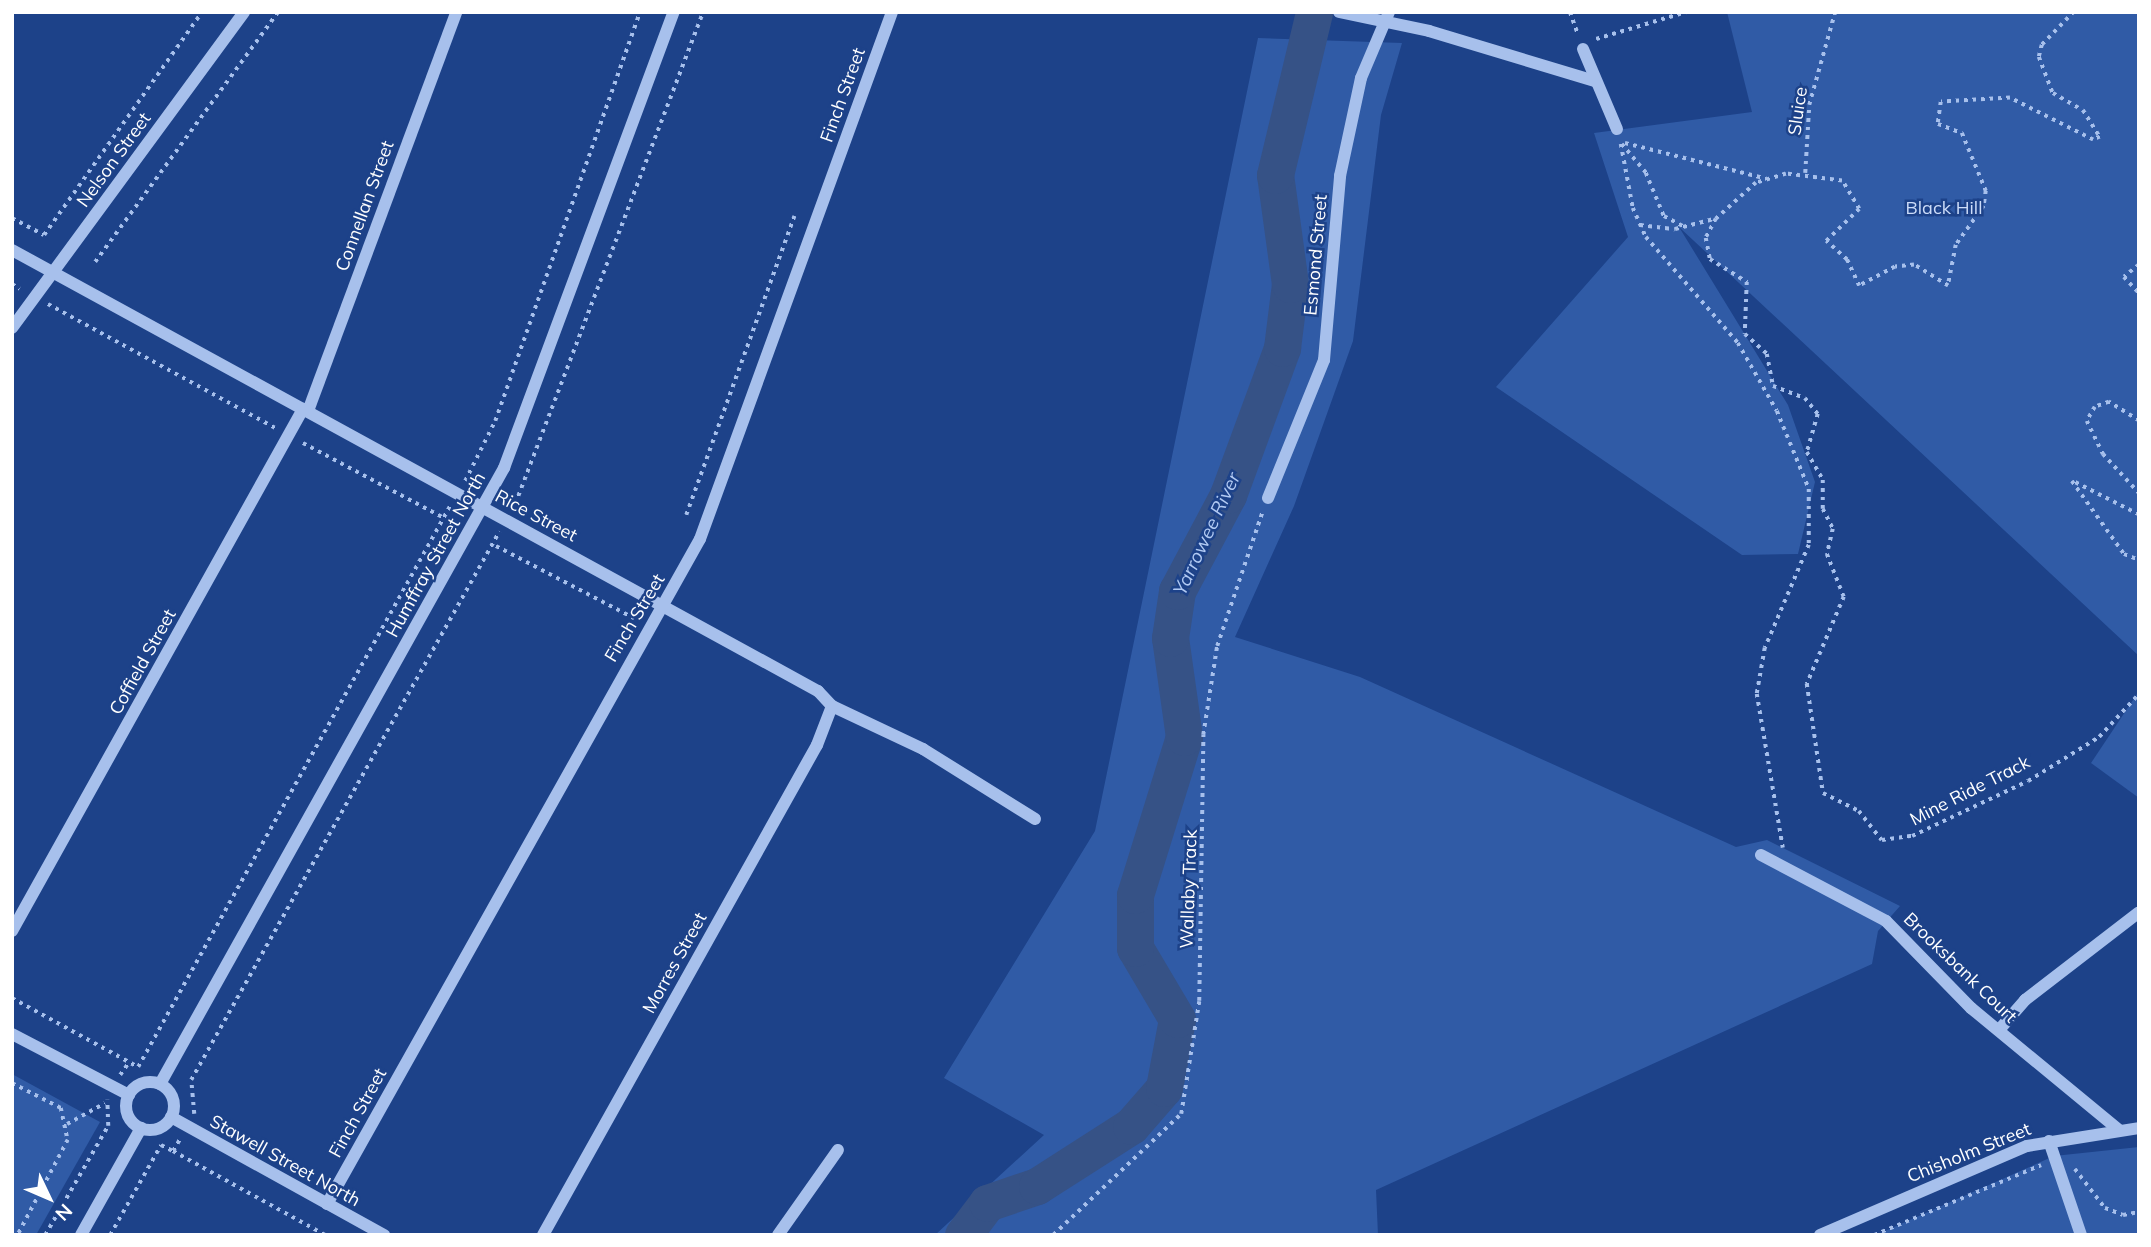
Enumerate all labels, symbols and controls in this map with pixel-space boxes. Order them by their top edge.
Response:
street label: Finch Street [816,45,870,145]
street label: Sluice [1784,85,1812,137]
street label: Nelson Street [72,108,156,212]
street label: Connellan Street [331,138,399,274]
street label: Esmond Street [1300,194,1332,316]
park label: Black Hill [1906,197,1982,219]
street label: Humffray Street North [382,469,490,641]
water label: Yarrowee River [1169,469,1245,599]
street label: Rice Street [491,485,581,547]
street label: Finch Street [600,570,670,666]
street label: Coffield Street [105,605,181,719]
street label: Mine Ride Track [1906,751,2034,831]
street label: Wallaby Track [1176,829,1202,949]
street label: Brooksbank Court [1899,908,2021,1028]
street label: Morres Street [638,909,712,1017]
street label: Finch Street [325,1065,391,1161]
street label: Stawell Street North [206,1111,364,1211]
street label: Chisholm Street [1904,1118,2034,1188]
north arrow [14,1163,84,1233]
text: N [50,1199,78,1226]

